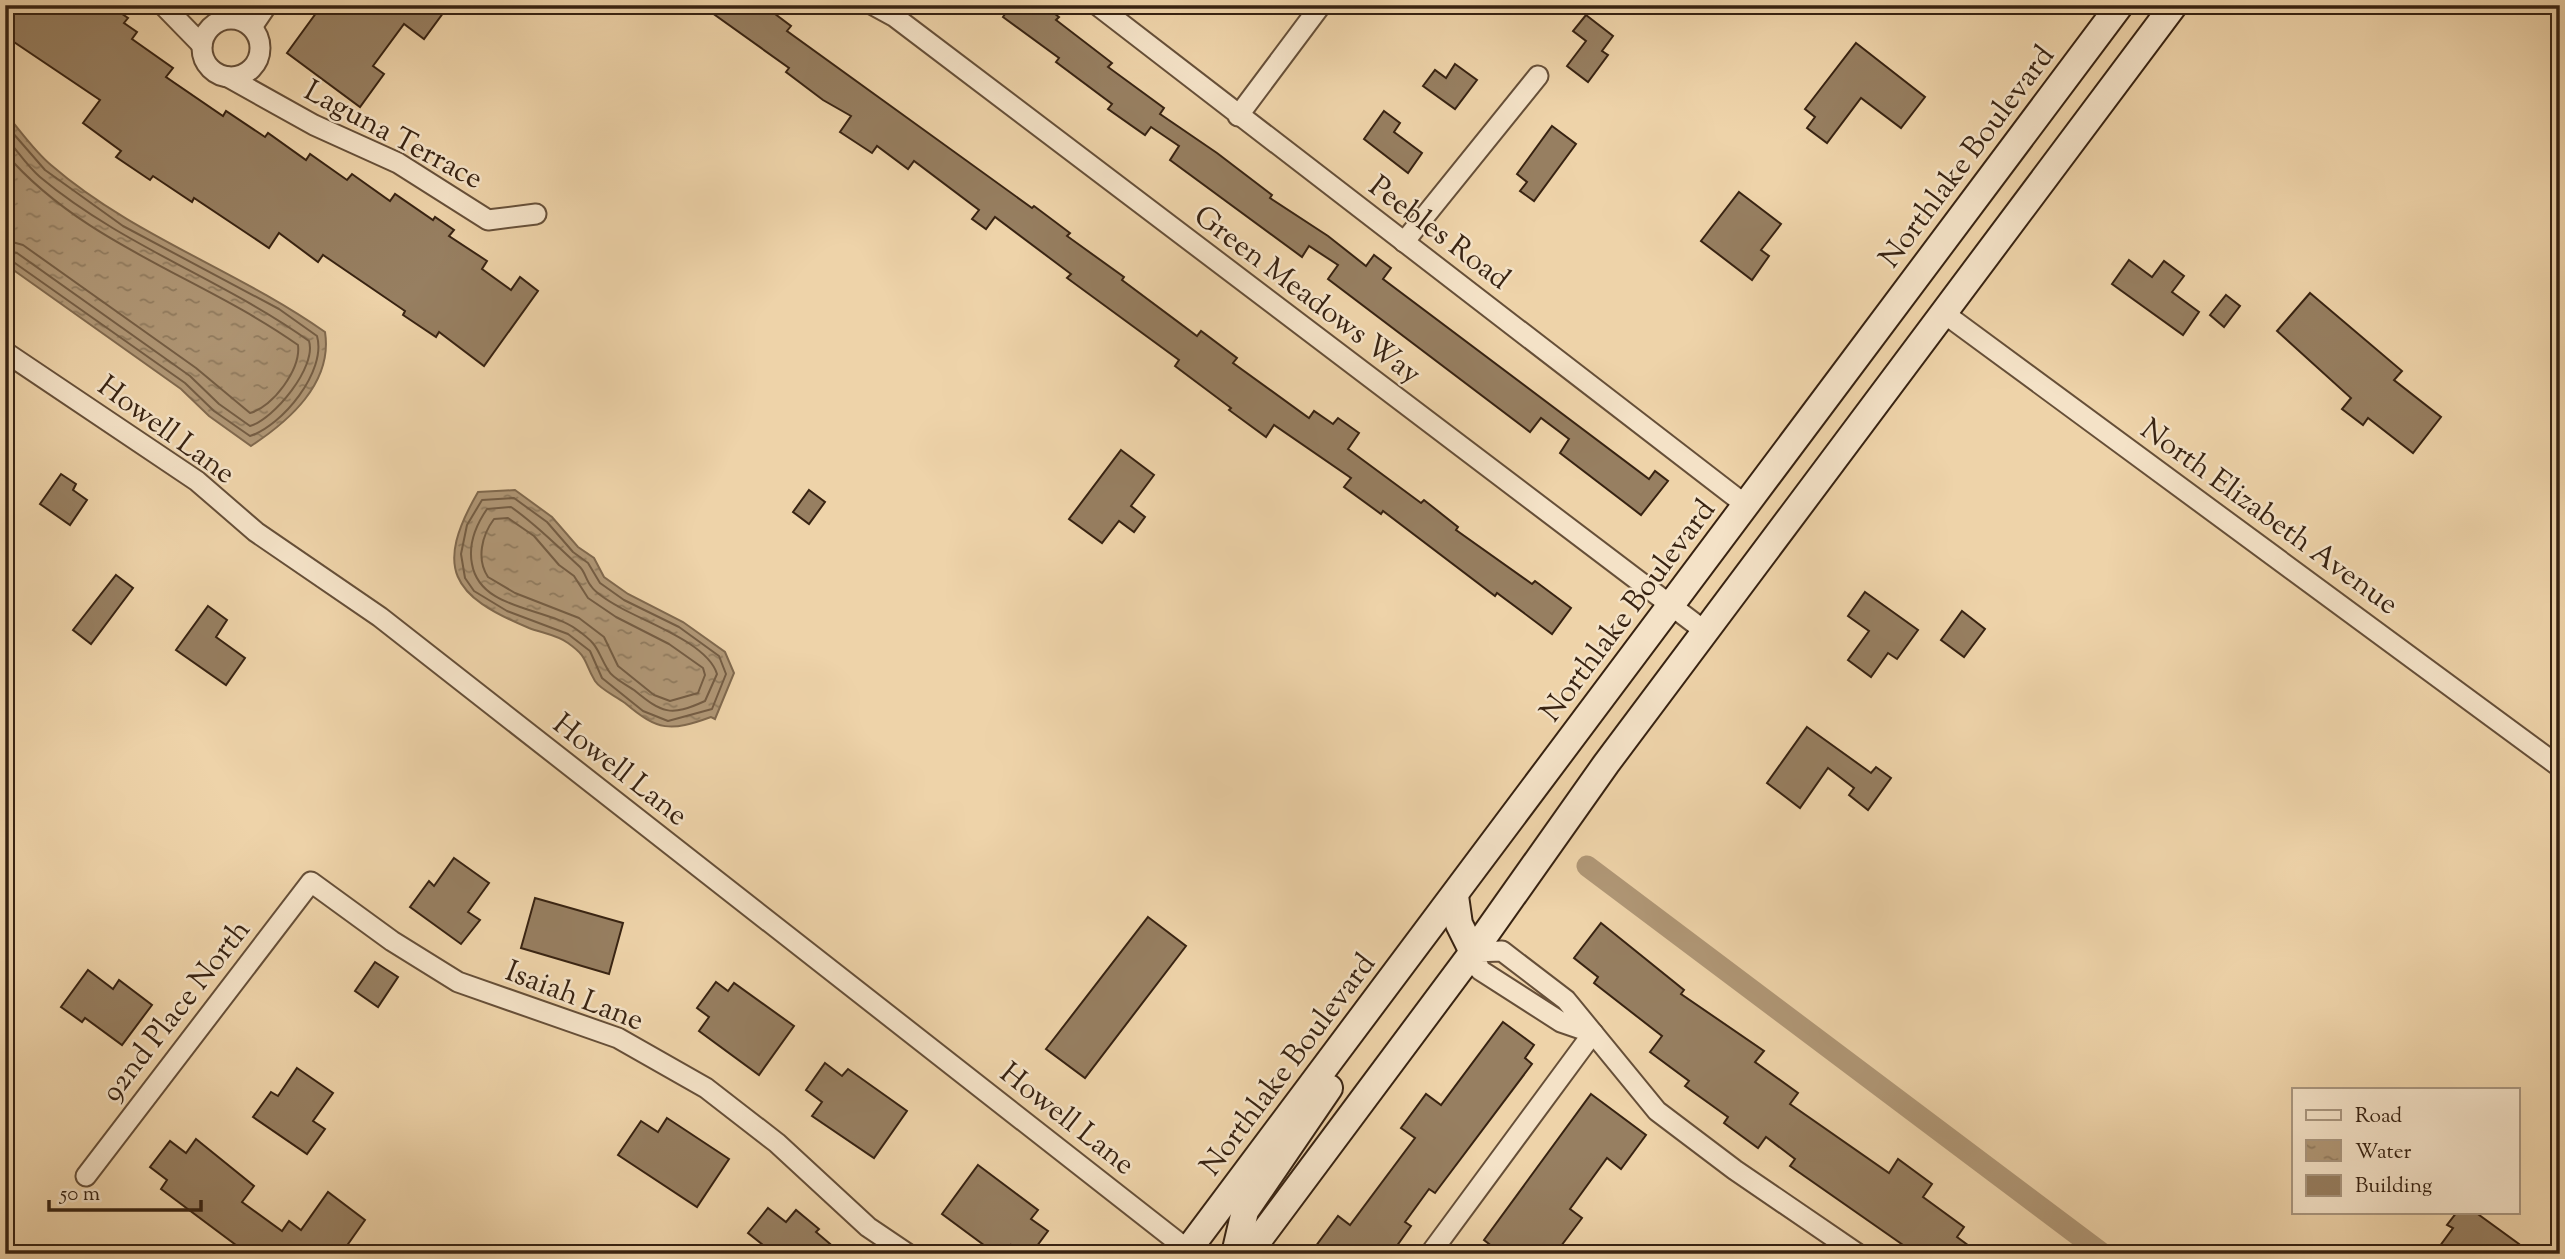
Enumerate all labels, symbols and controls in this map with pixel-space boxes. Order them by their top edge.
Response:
street label: Northlake Boulevard [1870,37,2066,278]
street label: Laguna Terrace [296,71,490,201]
street label: Peebles Road [1359,167,1518,302]
street label: Green Meadows Way [1184,196,1429,396]
street label: Howell Lane [88,366,243,496]
street label: North Elizabeth Avenue [2130,410,2407,627]
street label: Northlake Boulevard [1531,491,1727,732]
street label: Howell Lane [543,704,696,838]
street label: 92nd Place North [92,911,262,1112]
street label: Northlake Boulevard [1191,945,1387,1186]
street label: Isaiah Lane [499,951,650,1043]
street label: Howell Lane [990,1053,1143,1187]
legend [2292,1088,2520,1214]
text: Road [2355,1102,2402,1132]
text: Water [2355,1138,2412,1168]
scale bar [49,1168,201,1212]
text: Building [2355,1172,2432,1202]
text: 50 m [59,1180,100,1210]

